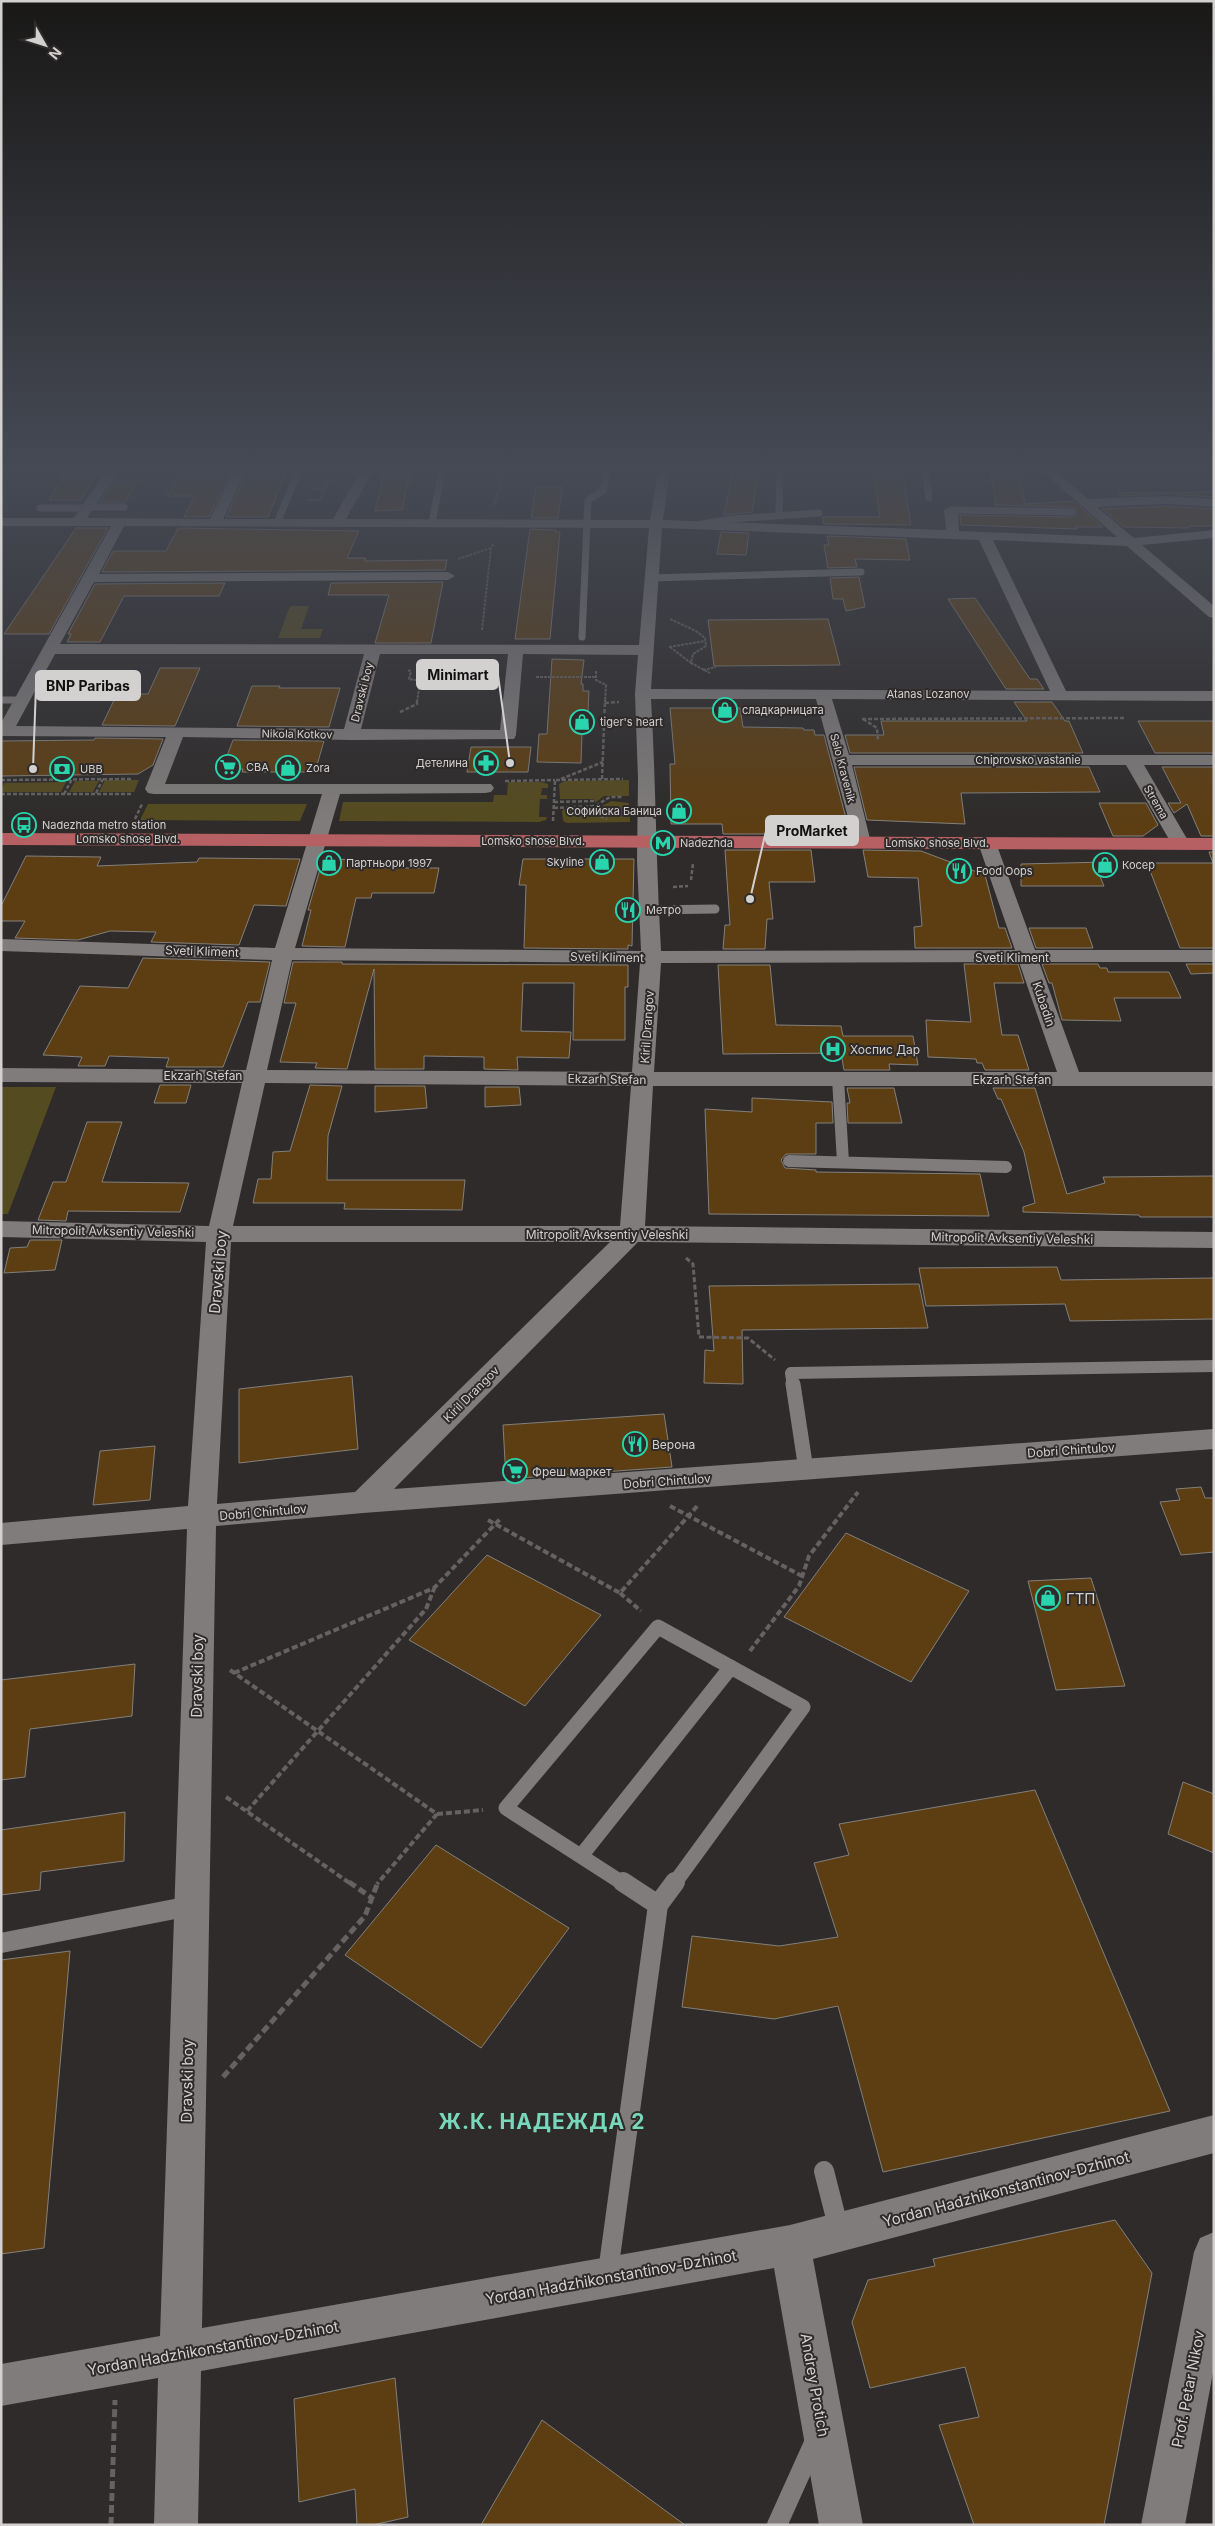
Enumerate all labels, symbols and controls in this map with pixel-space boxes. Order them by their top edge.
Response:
north arrow [20,20,70,70]
text: N [46,44,65,63]
callout: Minimart [417,660,498,689]
street label: Dravski boy [348,661,376,723]
text: Minimart [427,666,489,683]
callout: BNP Paribas [36,671,140,700]
text: BNP Paribas [46,677,130,694]
street label: Atanas Lozanov [887,687,969,701]
shop icon: сладкарницата [712,697,738,723]
place label: сладкарницата [742,703,824,717]
shop icon: tiger's heart [569,709,595,735]
place label: tiger's heart [600,715,663,729]
street label: Nikola Kotkov [261,726,333,742]
street label: Selo Kravenik [827,732,859,804]
pharmacy icon: Детелина [473,750,499,776]
street label: Chiprovsko vastanie [975,753,1081,767]
supermarket icon: CBA [215,754,241,780]
shop icon: Zora [275,755,301,781]
bank icon: UBB [49,756,75,782]
place label: Детелина [416,756,468,770]
place label: CBA [246,760,269,774]
place label: Zora [306,761,330,775]
place label: UBB [80,762,103,776]
street label: Strema [1141,783,1171,821]
shop icon: Софийска Баница [666,798,692,824]
place label: Софийска Баница [566,804,662,818]
bus stop icon: Nadezhda metro station [11,812,37,838]
callout: ProMarket [766,816,858,845]
place label: Nadezhda metro station [42,818,166,832]
text: ProMarket [776,822,848,839]
metro station icon: Nadezhda [650,830,676,856]
street label: Lomsko shose Blvd. [76,832,180,846]
street label: Lomsko shose Blvd. [481,834,585,848]
place label: Nadezhda [680,836,733,850]
street label: Lomsko shose Blvd. [885,836,989,850]
shop icon: Skyline [589,849,615,875]
shop icon: Партньори 1997 [316,850,342,876]
shop icon: Косер [1092,852,1118,878]
place label: Skyline [546,855,584,869]
place label: Партньори 1997 [346,856,432,870]
restaurant icon: Food Oops [946,858,972,884]
place label: Косер [1122,858,1155,872]
place label: Food Oops [976,864,1033,878]
restaurant icon: Метро [615,897,641,923]
place label: Метро [646,903,681,917]
street label: Sveti Kliment [165,942,239,960]
street label: Sveti Kliment [570,949,644,965]
street label: Sveti Kliment [975,950,1049,965]
street label: Kubadin [1029,980,1059,1028]
street label: Kiril Drangov [637,990,657,1064]
hospital icon: Хоспис Дар [820,1036,846,1062]
place label: Хоспис Дар [850,1042,920,1057]
street label: Ekzarh Stefan [164,1068,242,1083]
street label: Ekzarh Stefan [567,1071,647,1087]
street label: Ekzarh Stefan [973,1072,1051,1087]
street label: Mitropolit Avksentiy Veleshki [32,1222,194,1240]
street label: Mitropolit Avksentiy Veleshki [526,1227,688,1242]
street label: Dravski boy [205,1229,231,1314]
street label: Mitropolit Avksentiy Veleshki [931,1229,1093,1247]
street label: Kiril Drangov [440,1363,502,1425]
restaurant icon: Верона [622,1431,648,1457]
place label: Верона [652,1437,695,1452]
street label: Dobri Chintulov [1027,1439,1116,1461]
supermarket icon: Фреш маркет [502,1458,528,1484]
place label: Фреш маркет [532,1464,612,1479]
street label: Dobri Chintulov [623,1470,712,1492]
street label: Dobri Chintulov [219,1501,308,1523]
shop icon: ГТП [1035,1585,1061,1611]
place label: ГТП [1066,1589,1096,1608]
street label: Dravski boy [187,1634,207,1718]
street label: Dravski boy [177,2039,197,2123]
district label: Ж.К. НАДЕЖДА 2 [439,2109,645,2134]
street label: Yordan Hadzhikonstantinov-Dzhinot [880,2147,1132,2231]
street label: Yordan Hadzhikonstantinov-Dzhinot [484,2246,738,2308]
street label: Yordan Hadzhikonstantinov-Dzhinot [86,2317,340,2379]
street label: Prof. Petar Nikov [1167,2328,1209,2449]
street label: Andrey Protich [797,2332,833,2438]

